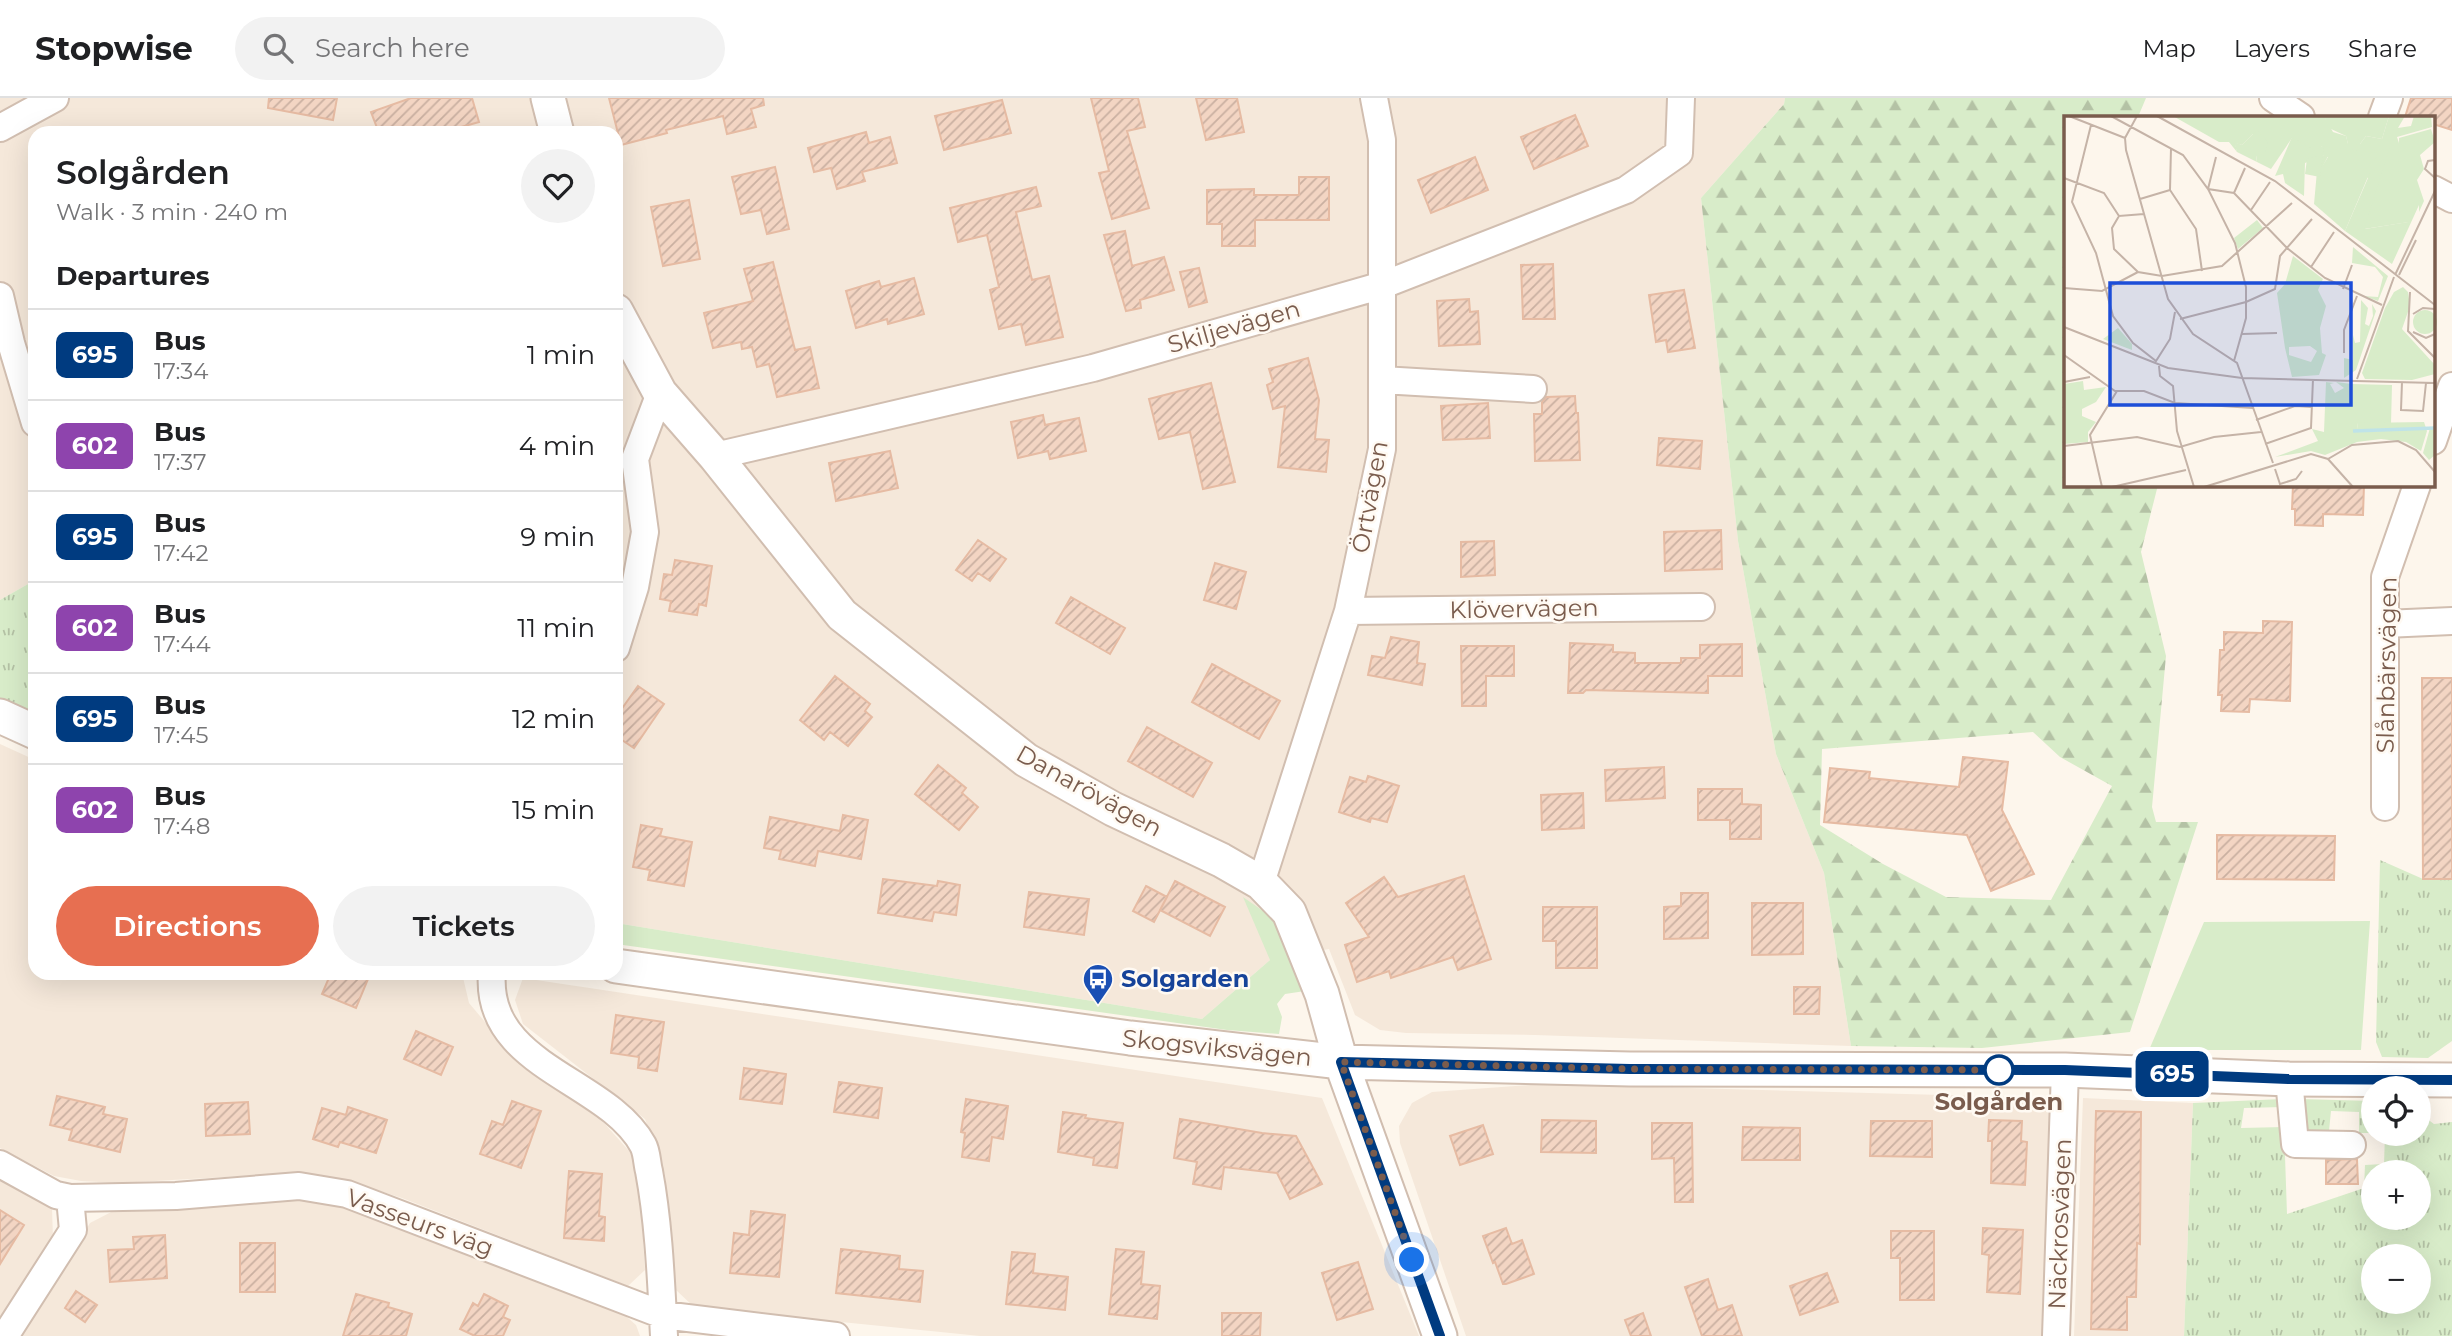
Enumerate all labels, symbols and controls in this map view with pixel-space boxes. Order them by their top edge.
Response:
search box [235,17,725,80]
text: Stopwise [35,28,193,68]
icon: search [259,29,297,67]
text: Search here [315,32,470,64]
text: Map [2142,34,2196,63]
text: Layers [2234,34,2310,63]
text: Share [2348,34,2417,63]
inset map [2064,116,2434,486]
button: heart [521,149,595,223]
text: Solgården [56,152,230,192]
text: Walk · 3 min · 240 m [56,198,288,226]
text: Departures [56,260,210,292]
street label: Skiljevägen [1164,294,1304,359]
text: Bus [154,325,206,357]
text: 1 min [527,339,595,371]
text: 695 [72,340,117,369]
text: 17:34 [154,357,208,385]
text: Bus [154,416,206,448]
text: 4 min [519,430,595,462]
text: 602 [72,431,117,460]
street label: Örtvägen [1345,439,1394,555]
text: 17:37 [154,448,207,476]
text: Bus [154,507,206,539]
text: 9 min [520,521,595,553]
text: 695 [72,522,117,551]
text: 17:42 [154,539,208,567]
street label: Slånbärsvägen [2370,576,2403,754]
street label: Klövervägen [1449,593,1599,624]
text: Bus [154,598,206,630]
text: 11 min [517,612,595,644]
text: 602 [72,613,117,642]
text: 17:44 [154,630,211,658]
text: Bus [154,689,206,721]
text: 12 min [512,703,595,735]
text: 695 [72,704,117,733]
text: 17:45 [154,721,208,749]
street label: Danarövägen [1011,739,1167,843]
text: Bus [154,780,206,812]
text: 15 min [512,794,595,826]
text: 602 [72,795,117,824]
text: 17:48 [154,812,210,840]
button: Directions [56,886,319,966]
button: Tickets [333,886,595,966]
bus stop icon: Solgarden [1081,962,1115,1006]
place label: Solgarden [1121,964,1249,993]
street label: Skogsviksvägen [1121,1023,1313,1072]
line badge: 695 [2132,1051,2212,1097]
marker: Solgården [1984,1055,2014,1085]
text: 695 [2150,1059,2194,1088]
map controls [2361,1076,2431,1314]
button: locate [2361,1076,2431,1146]
place label: Solgården [1935,1087,2063,1116]
street label: Näckrosvägen [2042,1138,2077,1310]
button: + [2361,1160,2431,1230]
street label: Vasseurs väg [343,1183,498,1263]
your location [1394,1242,1429,1277]
button: − [2361,1244,2431,1314]

